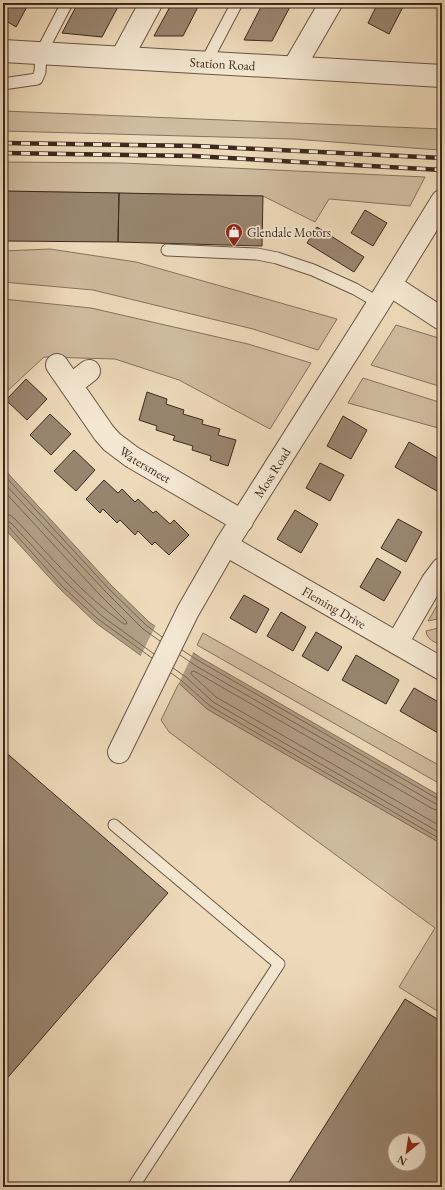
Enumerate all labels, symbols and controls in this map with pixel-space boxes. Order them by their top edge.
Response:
street label: Station Road [189,54,256,74]
shop icon: Glendale Motors [224,222,244,247]
place label: Glendale Motors [247,224,331,241]
street label: Watersmeet [116,442,174,487]
street label: Moss Road [250,444,295,501]
street label: Fleming Drive [299,583,369,633]
north arrow [387,1132,427,1172]
text: N [395,1152,409,1169]

